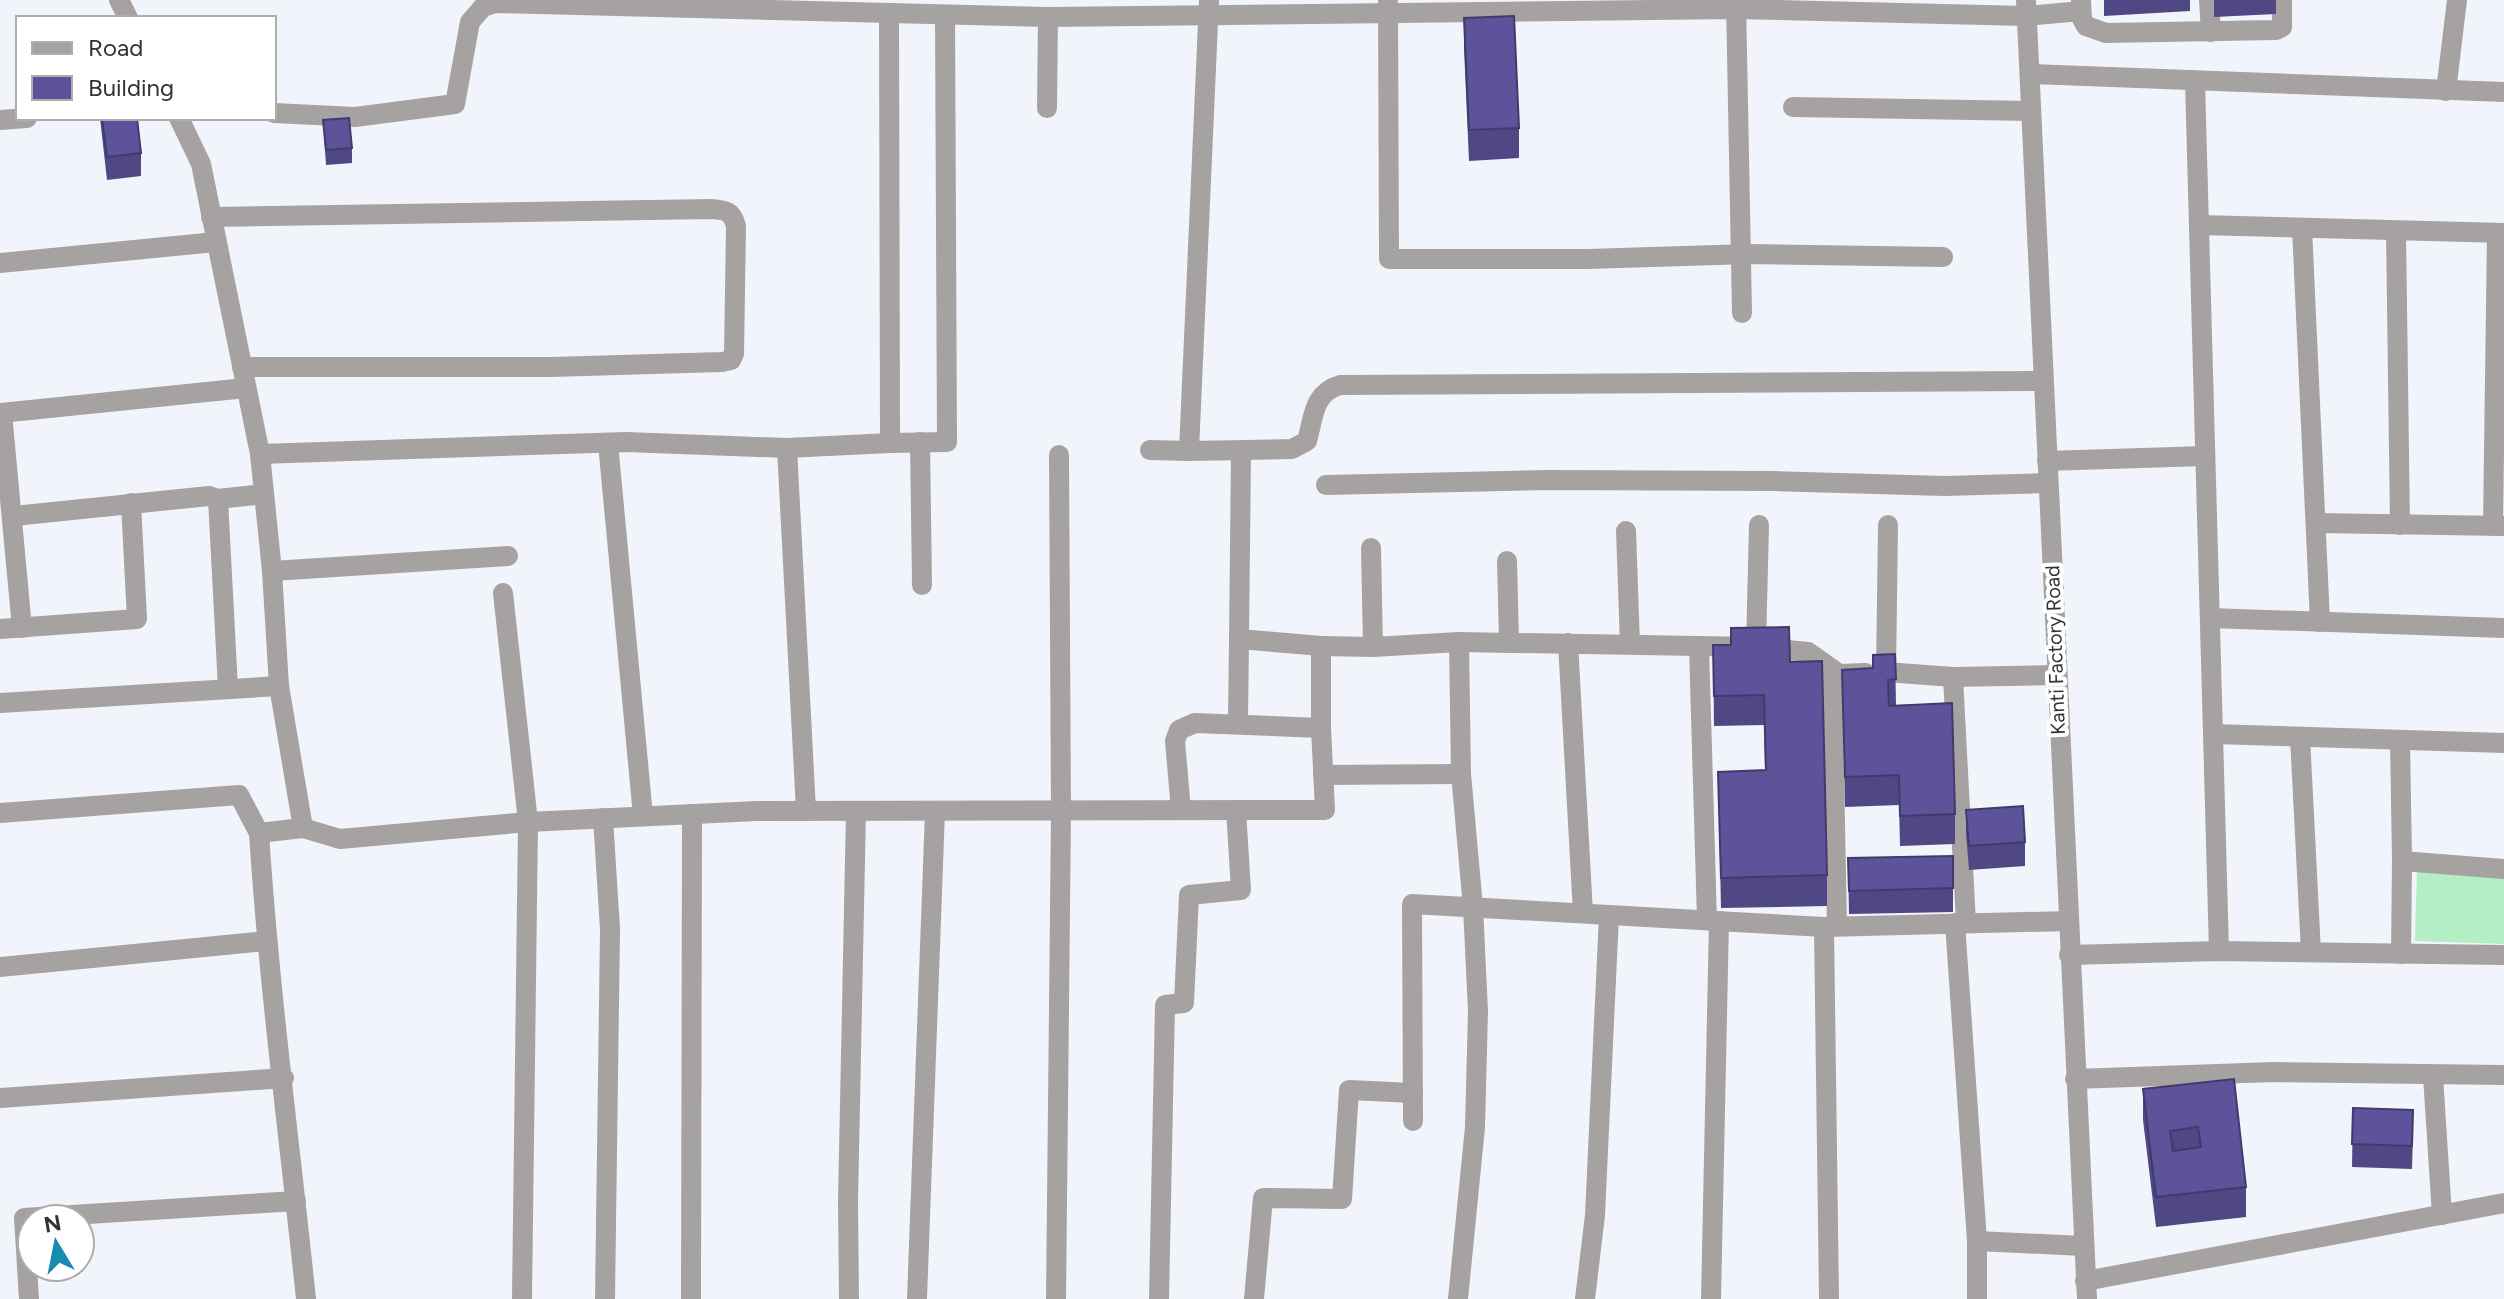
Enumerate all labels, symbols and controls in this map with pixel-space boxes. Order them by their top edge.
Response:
legend [16,16,276,120]
text: Road [88,33,143,62]
text: Building [88,73,174,102]
street label: Kanti Factory Road [2040,565,2070,735]
north arrow [16,1203,96,1283]
text: N [42,1209,63,1239]

